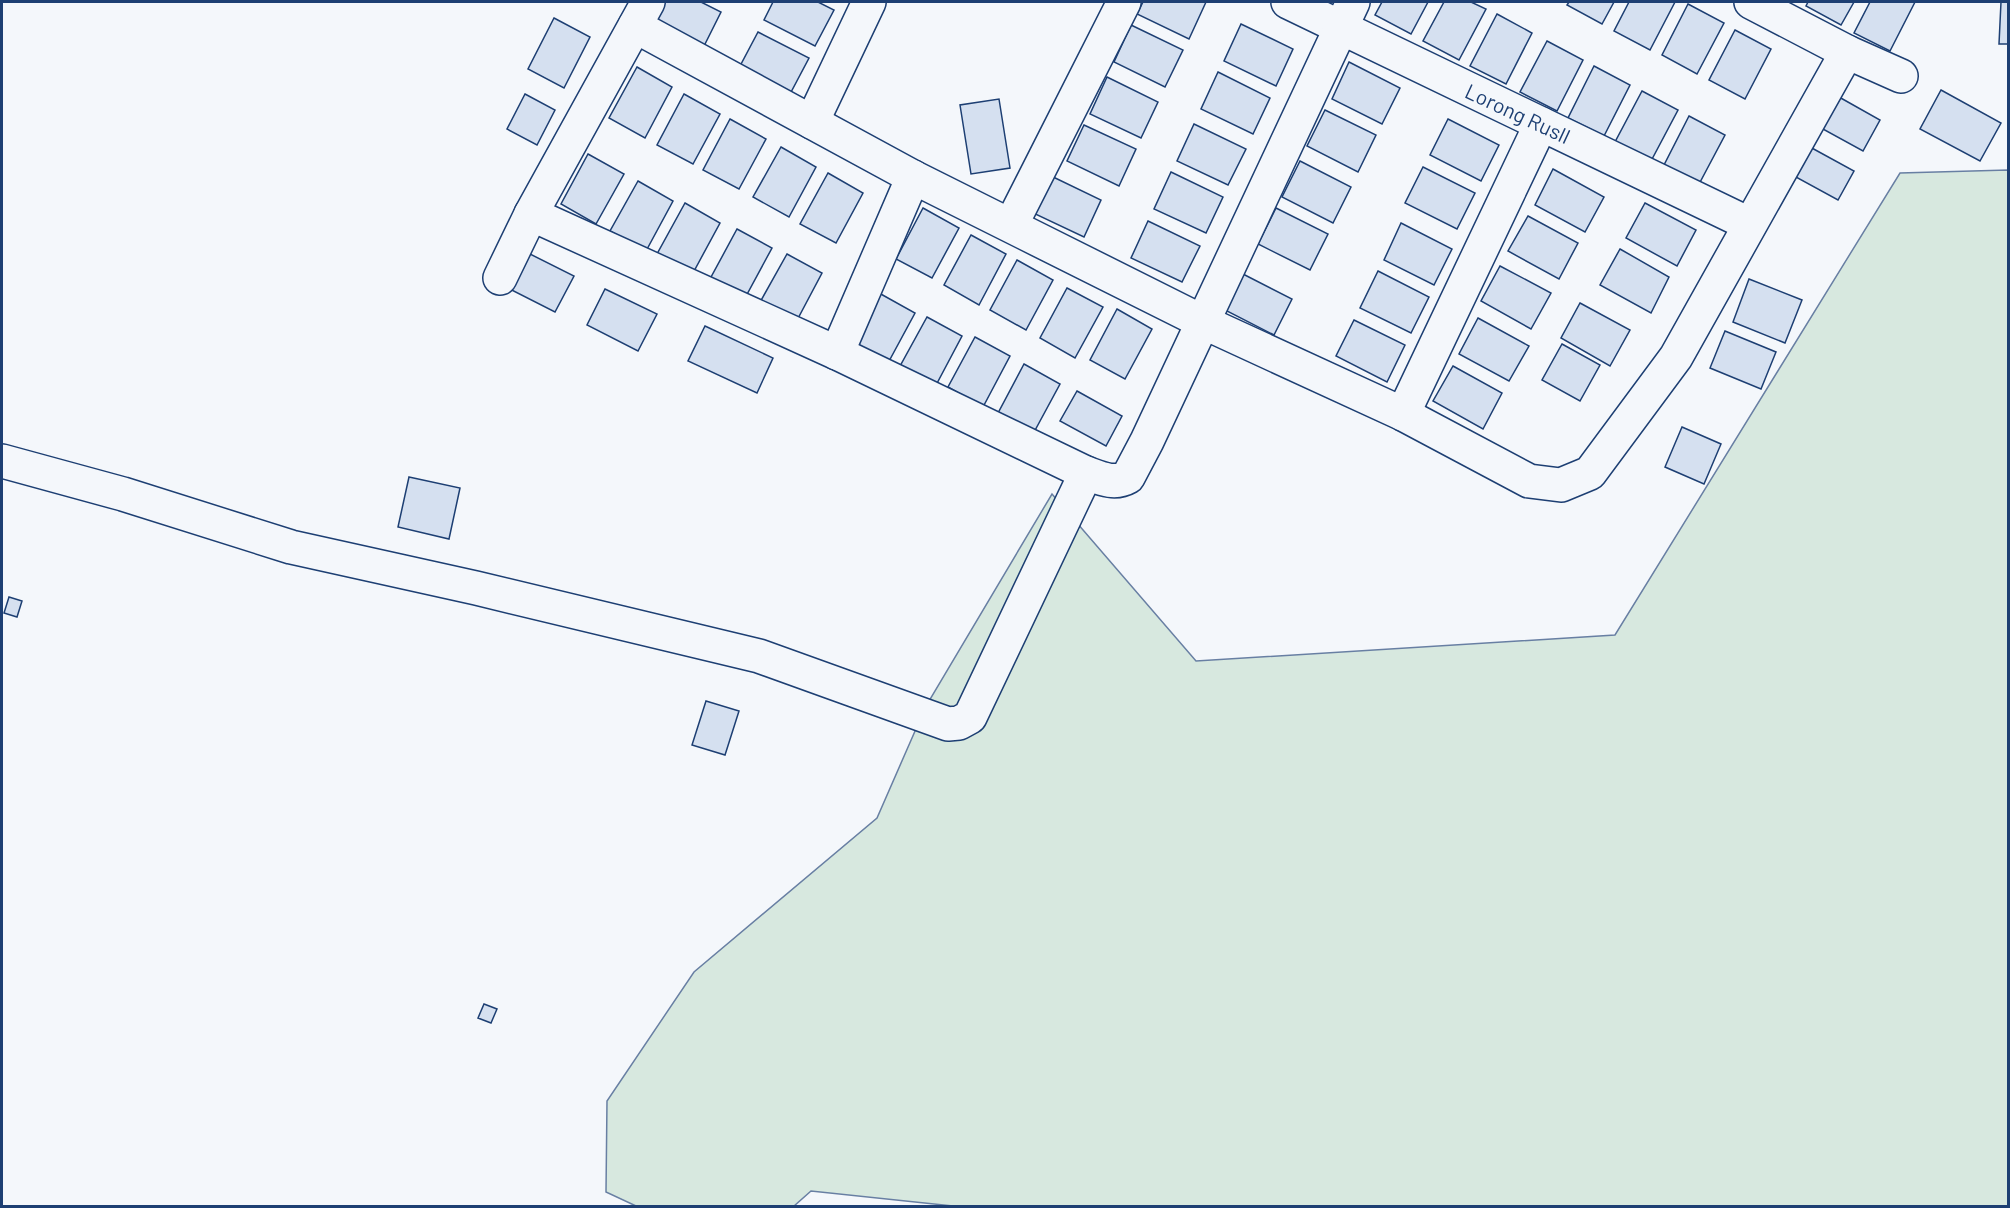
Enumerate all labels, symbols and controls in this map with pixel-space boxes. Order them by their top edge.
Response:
street label: Lorong Rusll [1462,78,1574,148]

